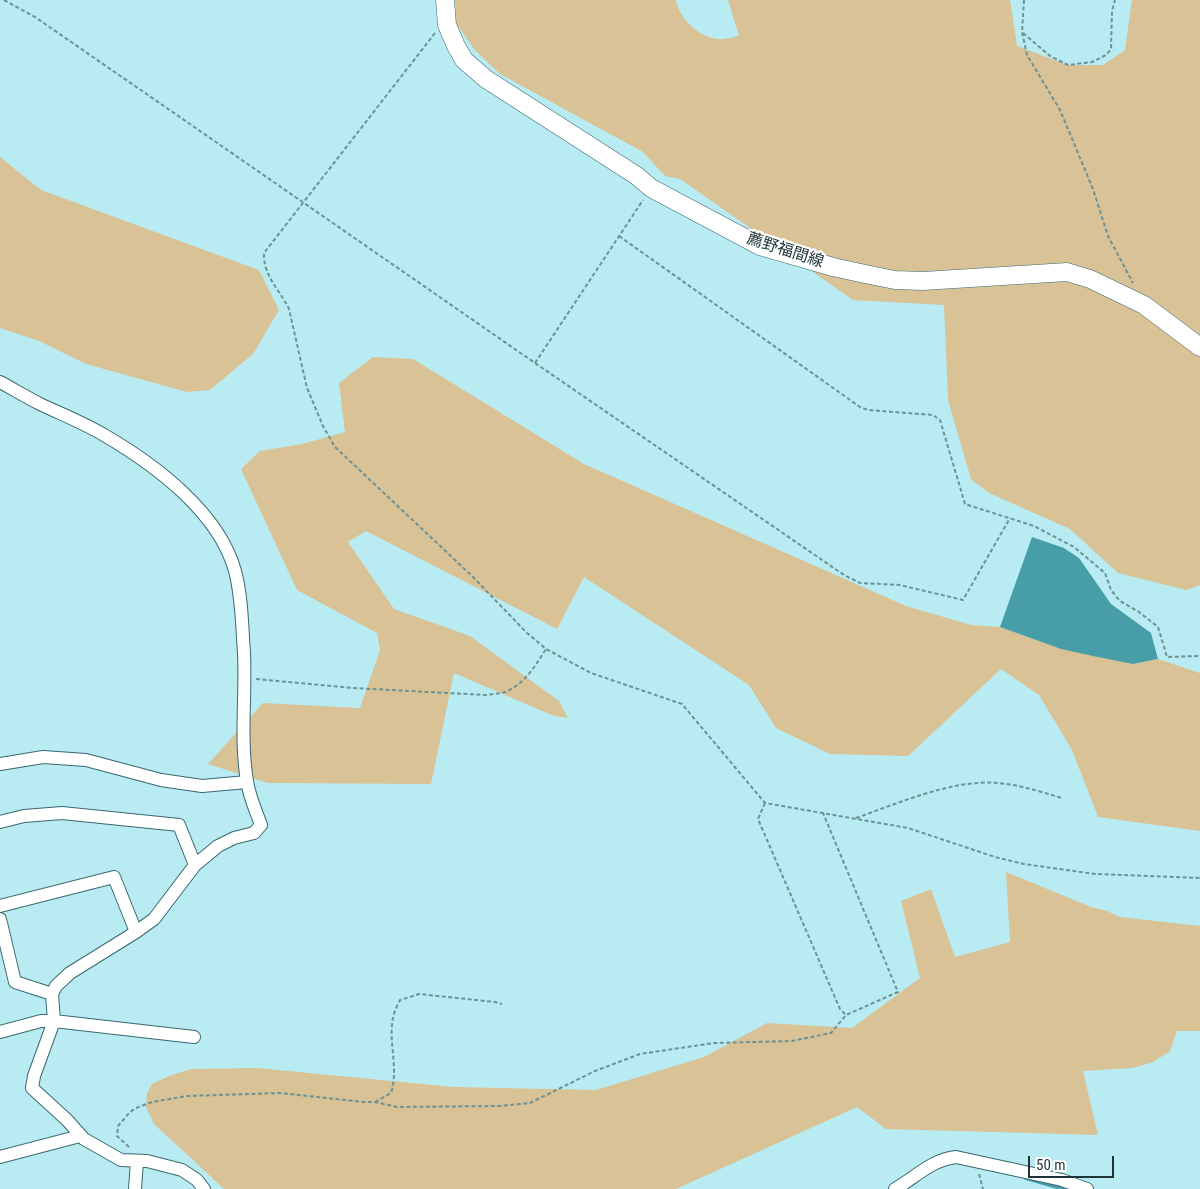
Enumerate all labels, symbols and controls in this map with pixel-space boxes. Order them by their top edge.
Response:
street label: 薦野福間線 [744,230,826,272]
scale bar [1030,1146,1116,1178]
text: 50 m [1036,1156,1066,1174]

